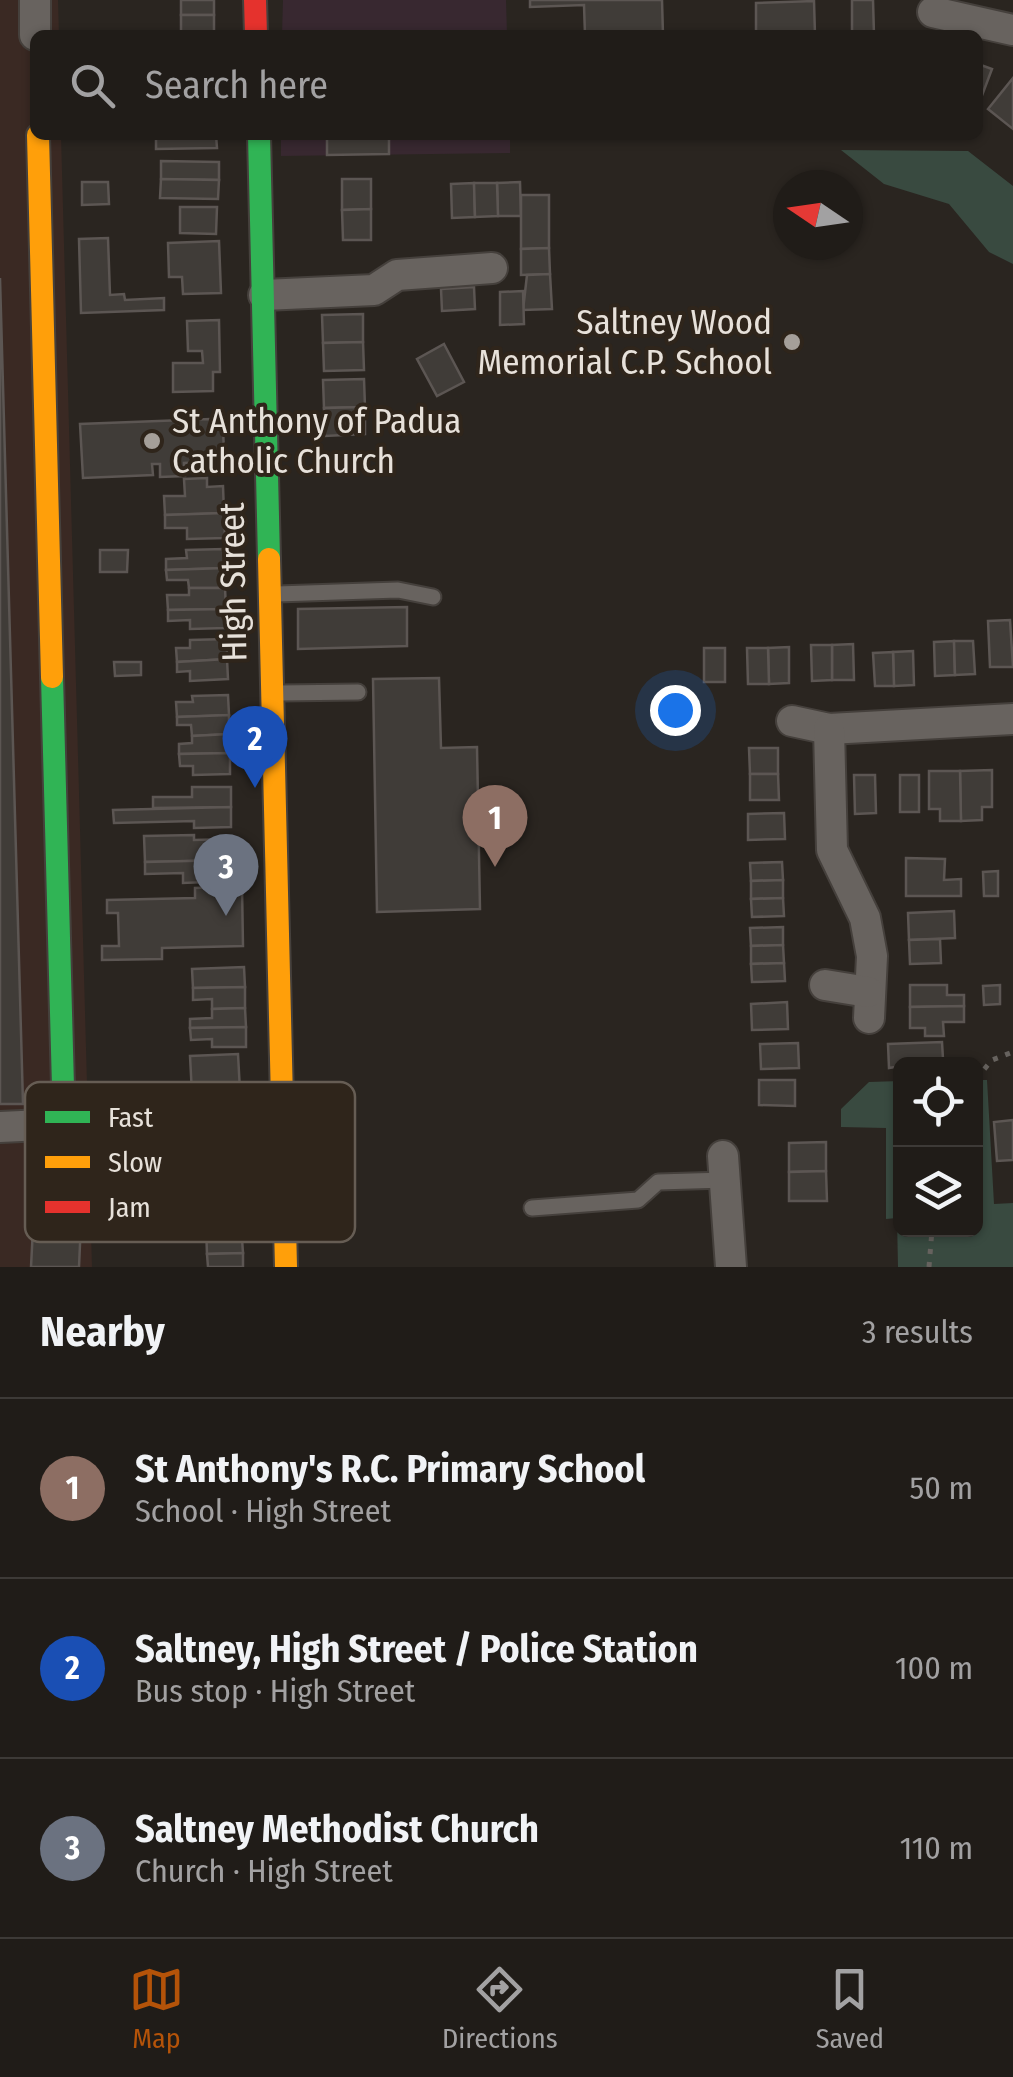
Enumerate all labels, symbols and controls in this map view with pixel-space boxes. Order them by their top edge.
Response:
search box [30,30,983,140]
icon: search [65,58,120,113]
text: Search here [145,62,328,108]
north arrow [773,170,863,260]
place label: Saltney Wood Memorial C.P. School [477,301,772,383]
marker: Saltney Wood Memorial C.P. School [781,331,803,353]
place label: St Anthony of Padua Catholic Church [172,400,461,482]
marker: St Anthony of Padua Catholic Church [141,430,163,452]
street label: High Street [211,501,255,662]
your location [650,685,701,736]
pin: 2 [222,706,288,788]
pin: 1 [462,784,528,867]
pin: 3 [194,834,258,916]
map controls [893,1057,983,1237]
button: locate [893,1057,983,1147]
legend [25,1082,355,1242]
text: Fast [108,1101,154,1134]
text: Slow [108,1146,162,1179]
button: layers [893,1147,983,1237]
text: Jam [108,1191,151,1224]
text: Nearby [40,1307,165,1357]
text: 3 results [862,1313,973,1351]
text: St Anthony's R.C. Primary School [135,1446,645,1492]
text: 1 [66,1469,79,1507]
text: 50 m [910,1469,973,1507]
text: School · High Street [135,1492,391,1530]
text: Saltney, High Street / Police Station [135,1626,698,1672]
text: 2 [65,1649,80,1687]
text: 100 m [895,1649,973,1687]
text: Bus stop · High Street [135,1672,415,1710]
text: Saltney Methodist Church [135,1806,539,1852]
text: 3 [65,1829,80,1867]
text: 110 m [900,1829,973,1867]
text: Church · High Street [135,1852,393,1890]
tab: Map [129,1962,184,2055]
tab: Directions [442,1962,558,2055]
tab: Saved [816,1962,884,2055]

